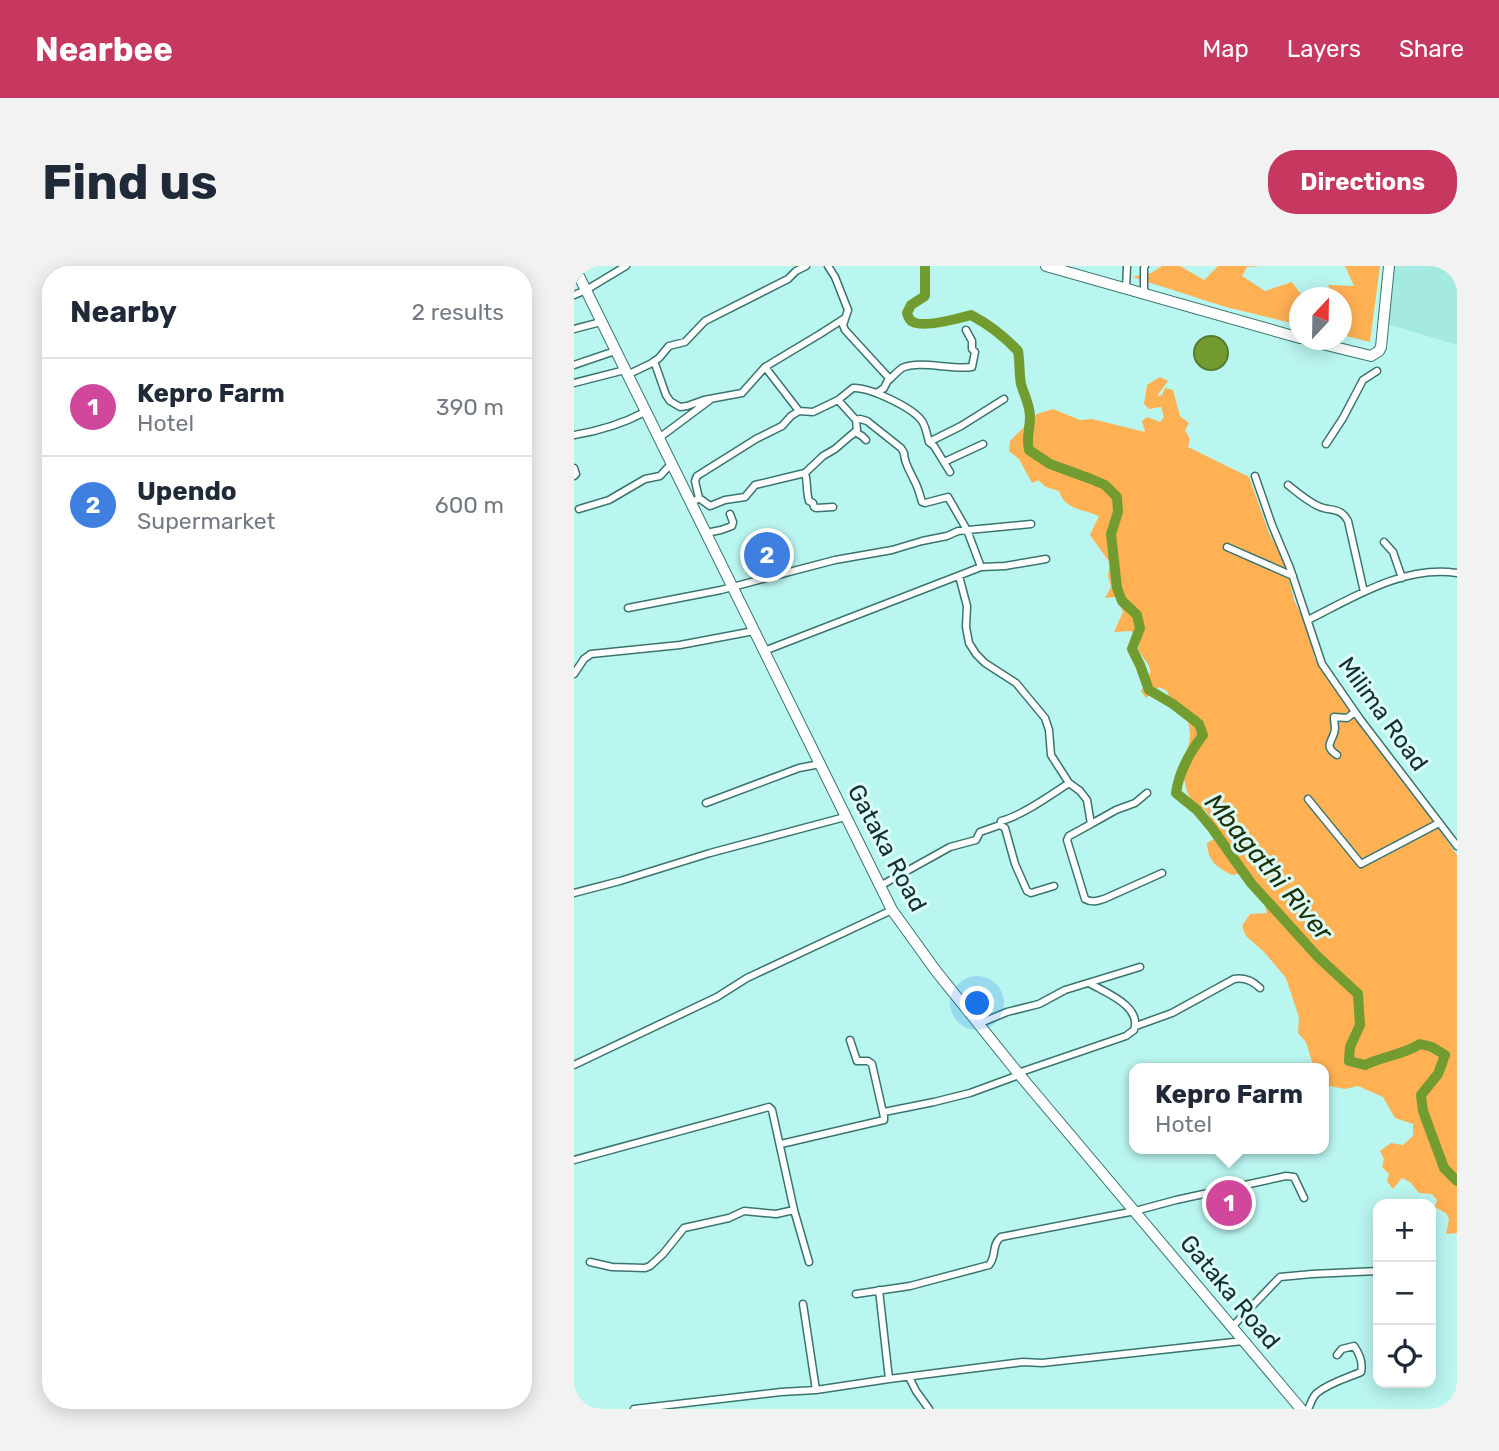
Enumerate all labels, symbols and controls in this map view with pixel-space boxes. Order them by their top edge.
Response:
text: Nearbee [35,30,173,69]
text: Map [1202,35,1249,63]
text: Layers [1287,35,1361,63]
text: Share [1399,35,1464,63]
button: Directions [1268,150,1457,214]
text: Find us [42,153,218,211]
north arrow [1289,287,1352,350]
text: Nearby [70,294,177,330]
text: 2 results [412,298,504,326]
text: Kepro Farm [137,378,285,409]
text: 1 [87,393,99,421]
text: 390 m [436,393,504,421]
text: Hotel [137,409,194,437]
text: Upendo [137,476,237,507]
text: 2 [86,491,100,519]
text: 600 m [435,491,504,519]
text: Supermarket [137,507,275,535]
pin: 2 [744,529,790,581]
street label: Milima Road [1332,652,1434,776]
street label: Gataka Road [842,780,932,916]
water label: Mbagathi River [1198,787,1340,948]
your location [960,986,994,1020]
popup [1129,1063,1329,1154]
text: Kepro Farm [1155,1079,1303,1110]
text: Hotel [1155,1110,1212,1138]
pin: 1 [1206,1177,1252,1229]
map controls [1373,1199,1436,1388]
button: + [1373,1199,1436,1262]
street label: Gataka Road [1174,1229,1286,1355]
button: − [1373,1262,1436,1325]
button: locate [1373,1325,1436,1388]

